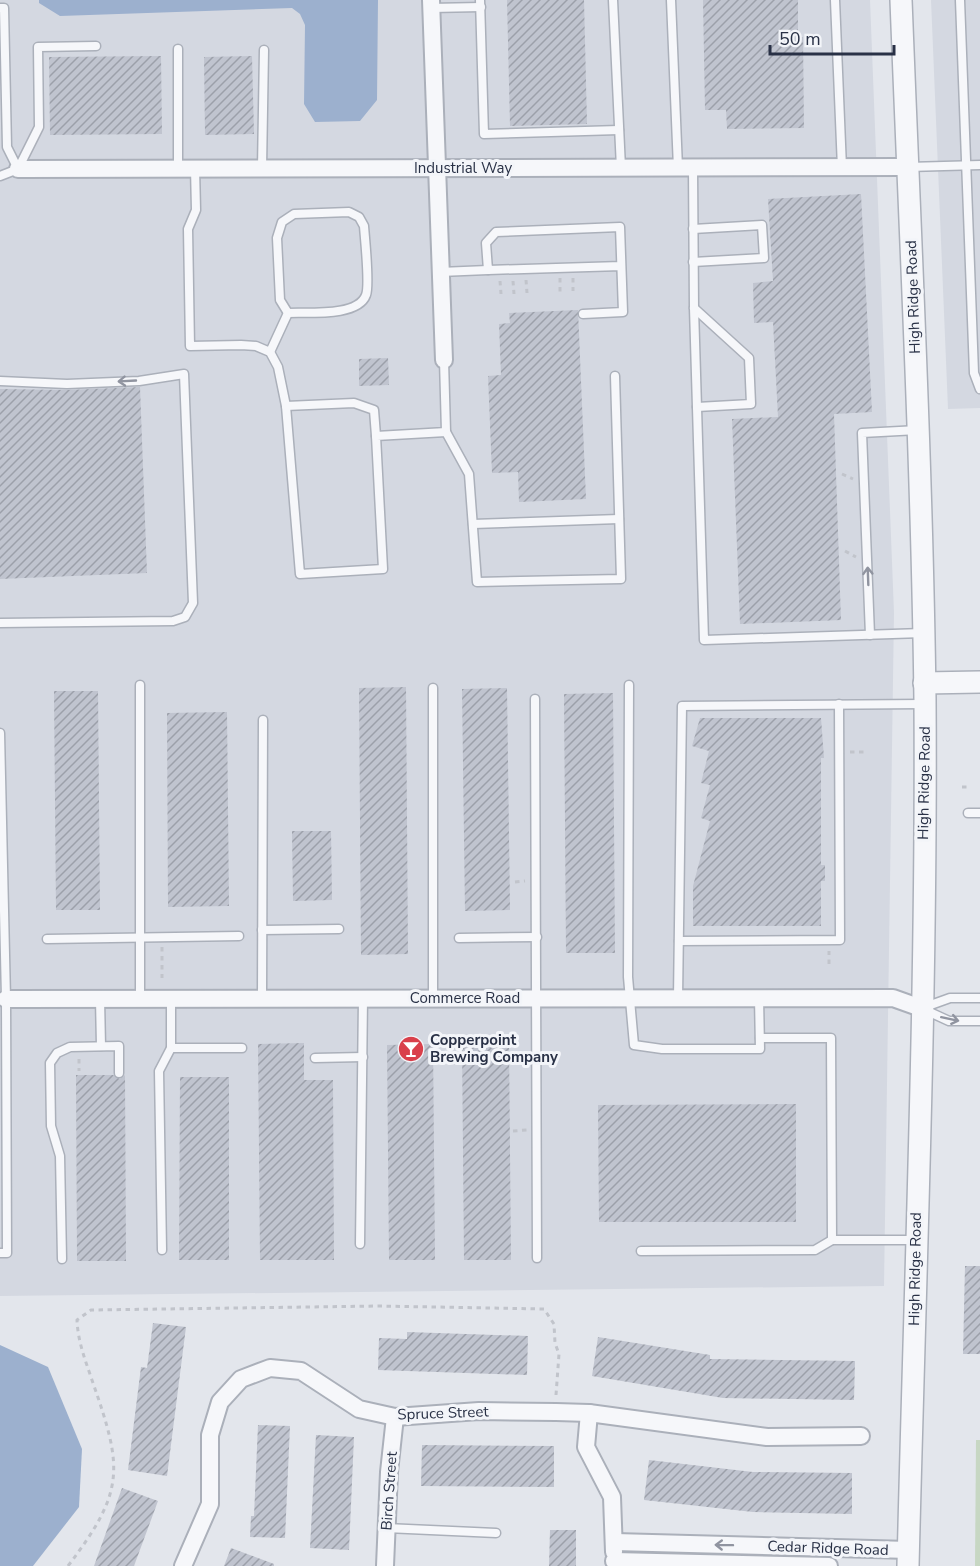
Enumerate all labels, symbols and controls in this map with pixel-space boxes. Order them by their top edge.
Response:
scale bar [770,18,894,56]
text: 50 m [779,27,821,51]
street label: Industrial Way [414,158,512,178]
street label: High Ridge Road [901,240,925,354]
one-way arrow [117,376,137,387]
one-way arrow [863,567,874,587]
street label: High Ridge Road [913,726,935,840]
street label: Commerce Road [410,988,520,1008]
one-way arrow [940,1014,959,1025]
place label: Copperpoint Brewing Company [430,1030,558,1067]
bar icon: Copperpoint Brewing Company [396,1034,426,1064]
street label: High Ridge Road [904,1212,926,1326]
street label: Spruce Street [397,1401,490,1425]
street label: Birch Street [376,1450,402,1531]
street label: Cedar Ridge Road [767,1536,889,1560]
one-way arrow [715,1539,735,1551]

